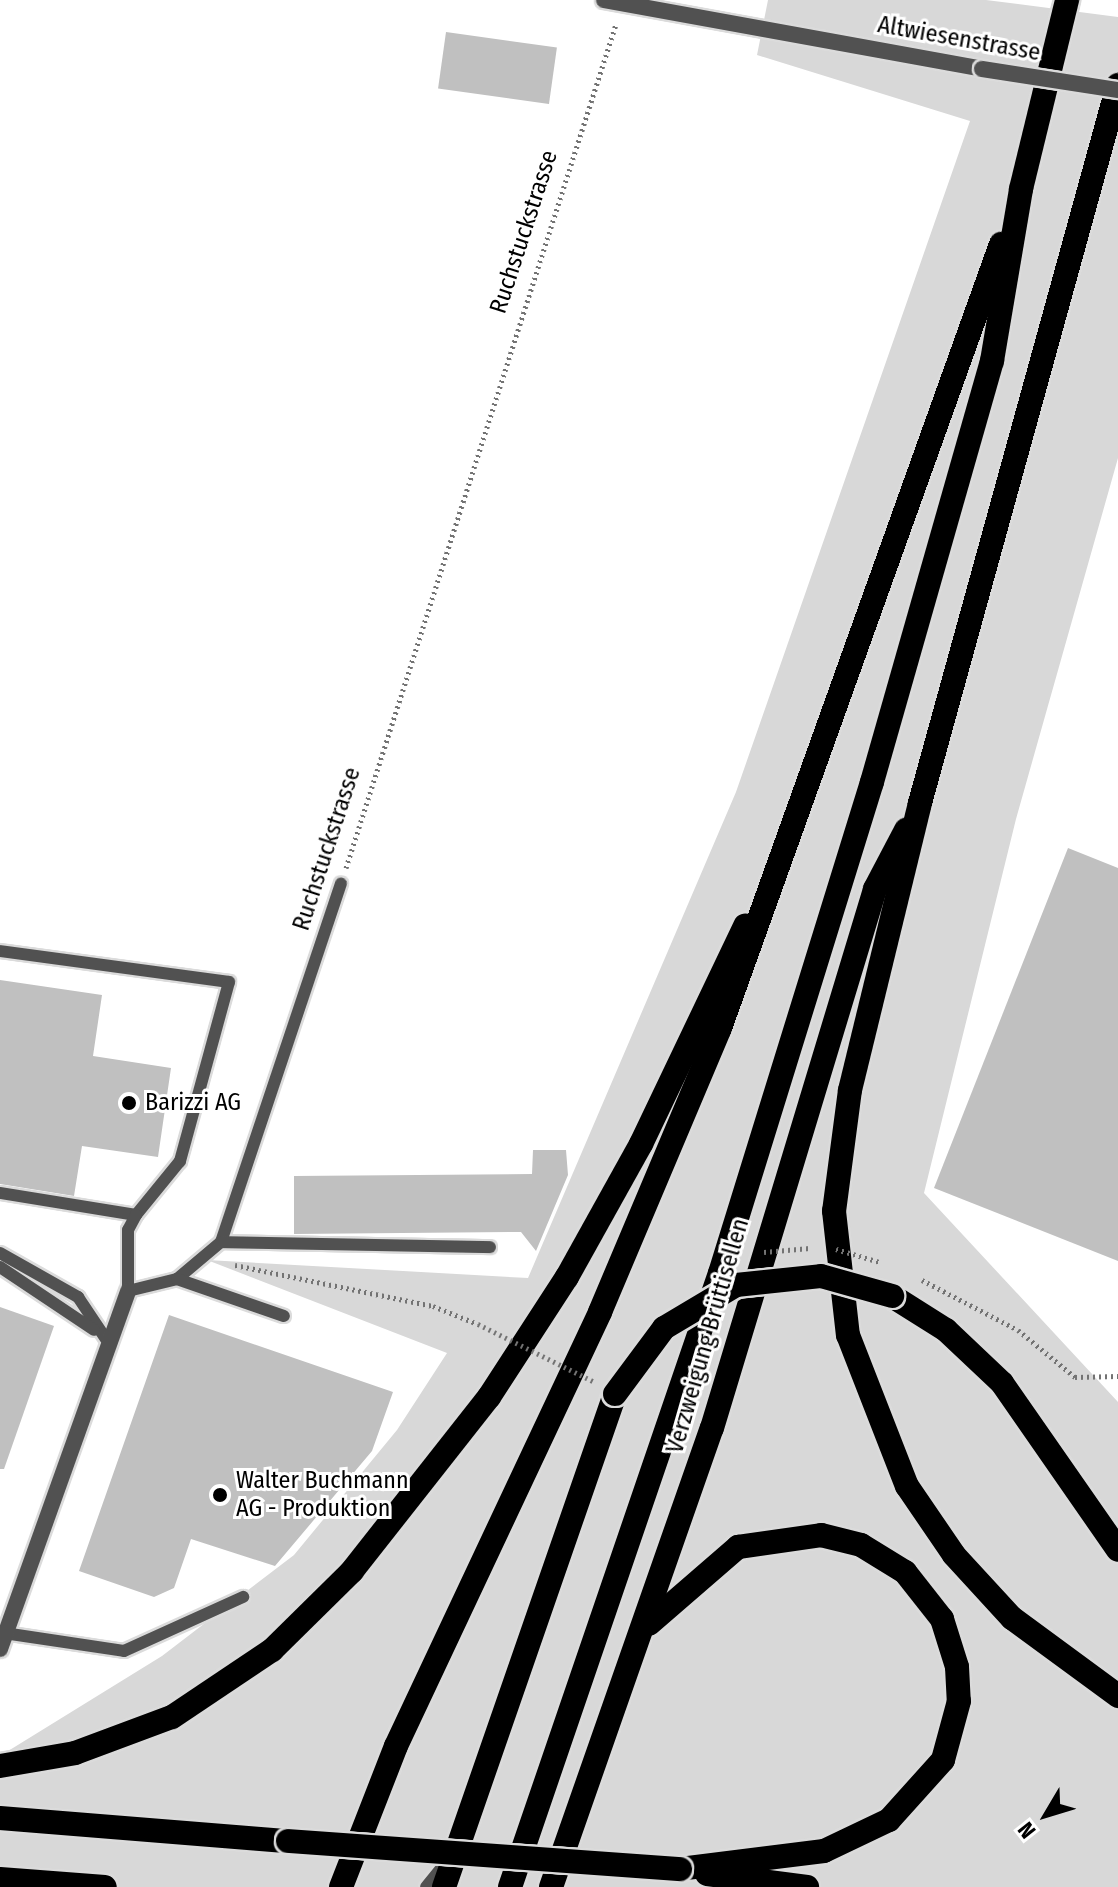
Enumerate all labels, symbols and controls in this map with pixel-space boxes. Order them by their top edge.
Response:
street label: Altwiesenstrasse [875,11,1043,67]
street label: Ruchstuckstrasse [484,147,564,317]
street label: Ruchstuckstrasse [287,764,367,934]
place label: Barizzi AG [145,1089,241,1117]
marker: Barizzi AG [120,1094,138,1112]
street label: Verzweigung Brüttisellen [661,1215,755,1457]
place label: Walter Buchmann AG - Produktion [236,1467,409,1523]
marker: Walter Buchmann AG - Produktion [211,1486,229,1504]
north arrow [1006,1775,1086,1855]
text: N [1012,1817,1041,1844]

